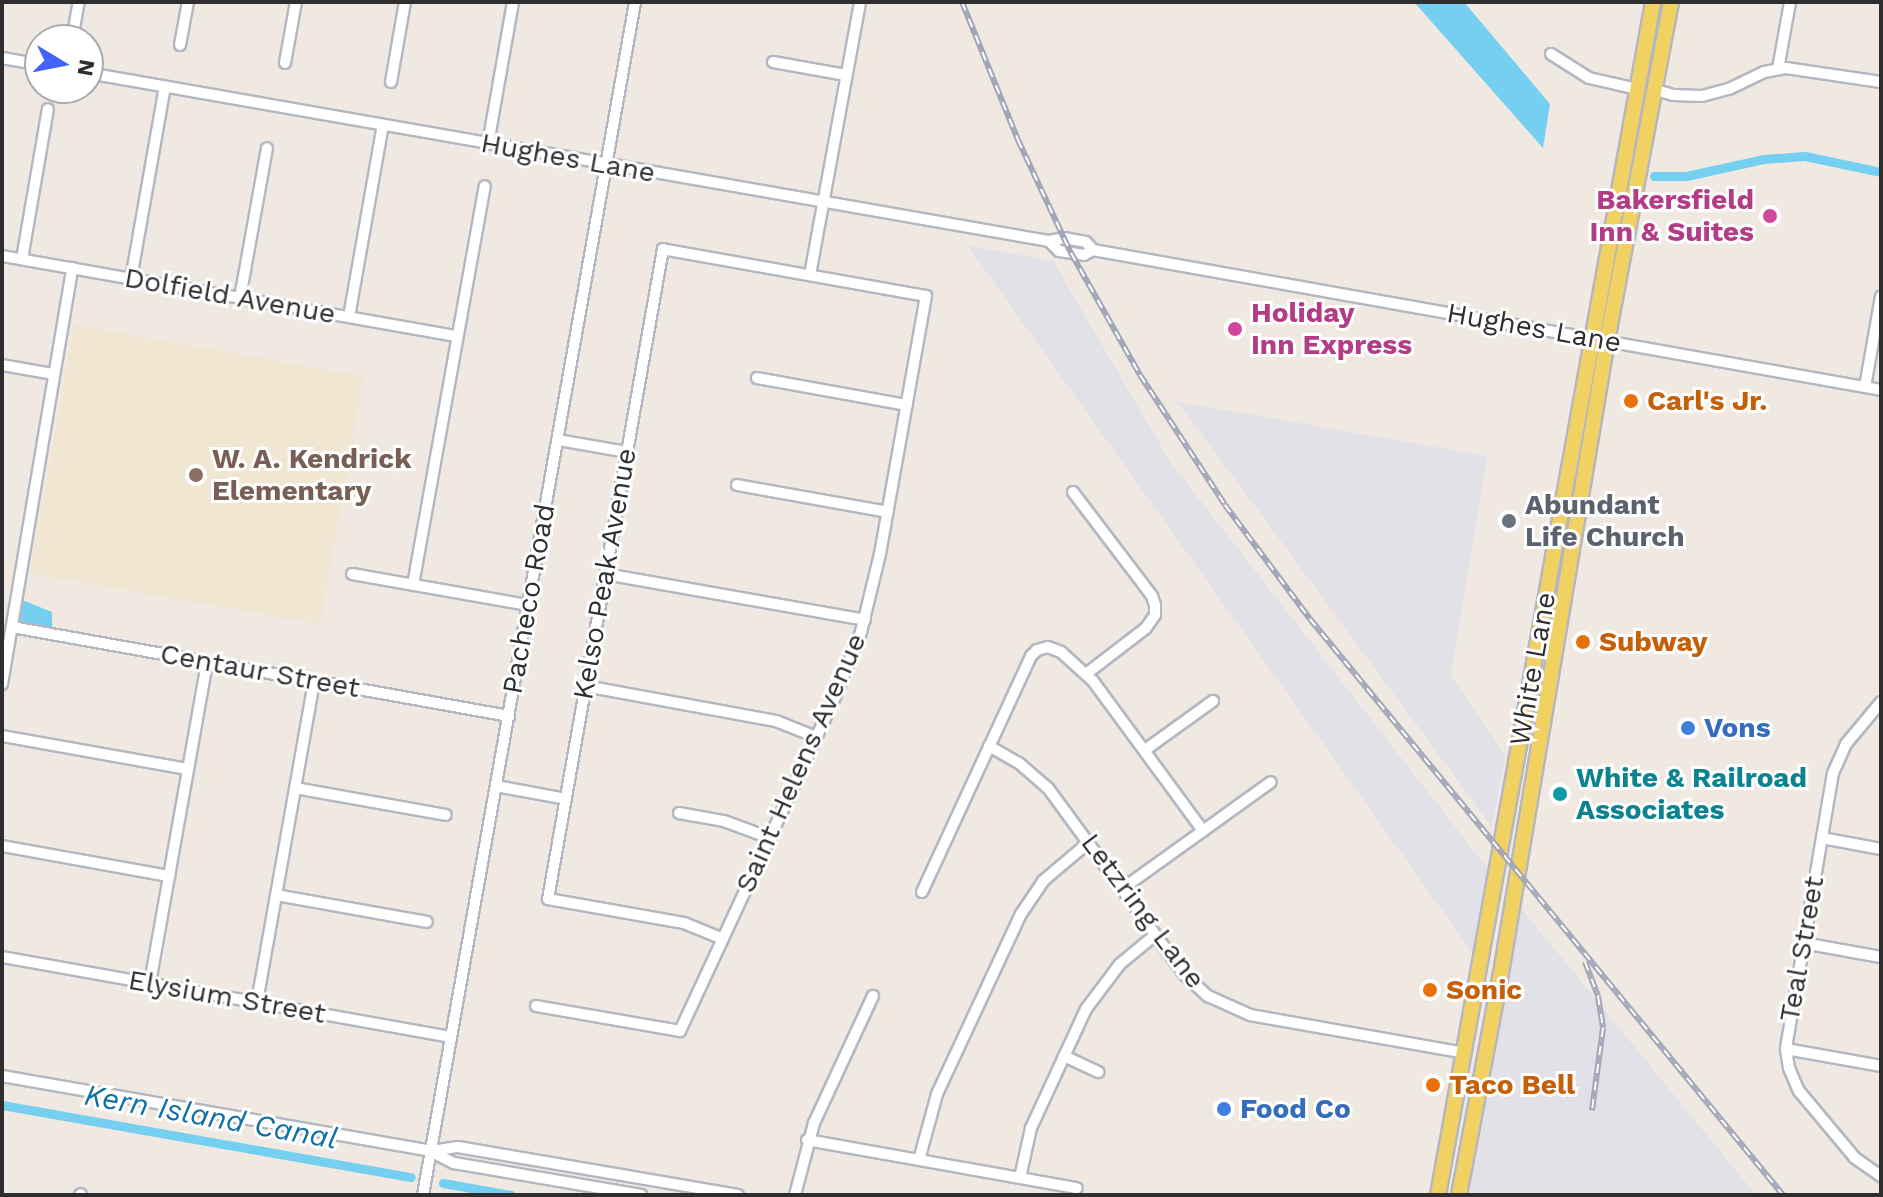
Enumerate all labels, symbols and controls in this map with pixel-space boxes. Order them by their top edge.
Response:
north arrow [24,24,104,104]
text: N [72,58,100,78]
street label: Hughes Lane [478,126,658,190]
place label: Bakersfield Inn & Suites [1589,183,1754,249]
marker: Bakersfield Inn & Suites [1761,207,1779,225]
street label: Dolfield Avenue [121,261,339,331]
place label: Holiday Inn Express [1251,296,1412,362]
street label: Hughes Lane [1444,296,1624,360]
marker: Holiday Inn Express [1226,320,1244,338]
place label: Carl's Jr. [1647,384,1768,418]
marker: Carl's Jr. [1622,392,1640,410]
place label: W. A. Kendrick Elementary [212,442,412,508]
street label: Kelso Peak Avenue [566,445,644,703]
marker: W. A. Kendrick Elementary [187,466,205,484]
place label: Abundant Life Church [1525,488,1685,554]
street label: Pacheco Road [496,501,562,697]
marker: Abundant Life Church [1500,512,1518,530]
street label: White Lane [1503,590,1563,748]
place label: Subway [1599,625,1708,659]
street label: Saint Helens Avenue [728,628,874,898]
marker: Subway [1574,633,1592,651]
street label: Centaur Street [157,637,363,705]
place label: Vons [1704,711,1771,745]
marker: Vons [1679,719,1697,737]
place label: White & Railroad Associates [1576,761,1807,827]
marker: White & Railroad Associates [1551,785,1569,803]
street label: Letzring Lane [1074,827,1212,995]
street label: Teal Street [1773,873,1831,1025]
street label: Elysium Street [126,963,328,1031]
place label: Sonic [1446,973,1522,1007]
marker: Sonic [1421,981,1439,999]
place label: Taco Bell [1449,1068,1575,1102]
marker: Taco Bell [1424,1076,1442,1094]
water label: Kern Island Canal [82,1077,340,1157]
place label: Food Co [1240,1092,1351,1126]
marker: Food Co [1215,1100,1233,1118]

